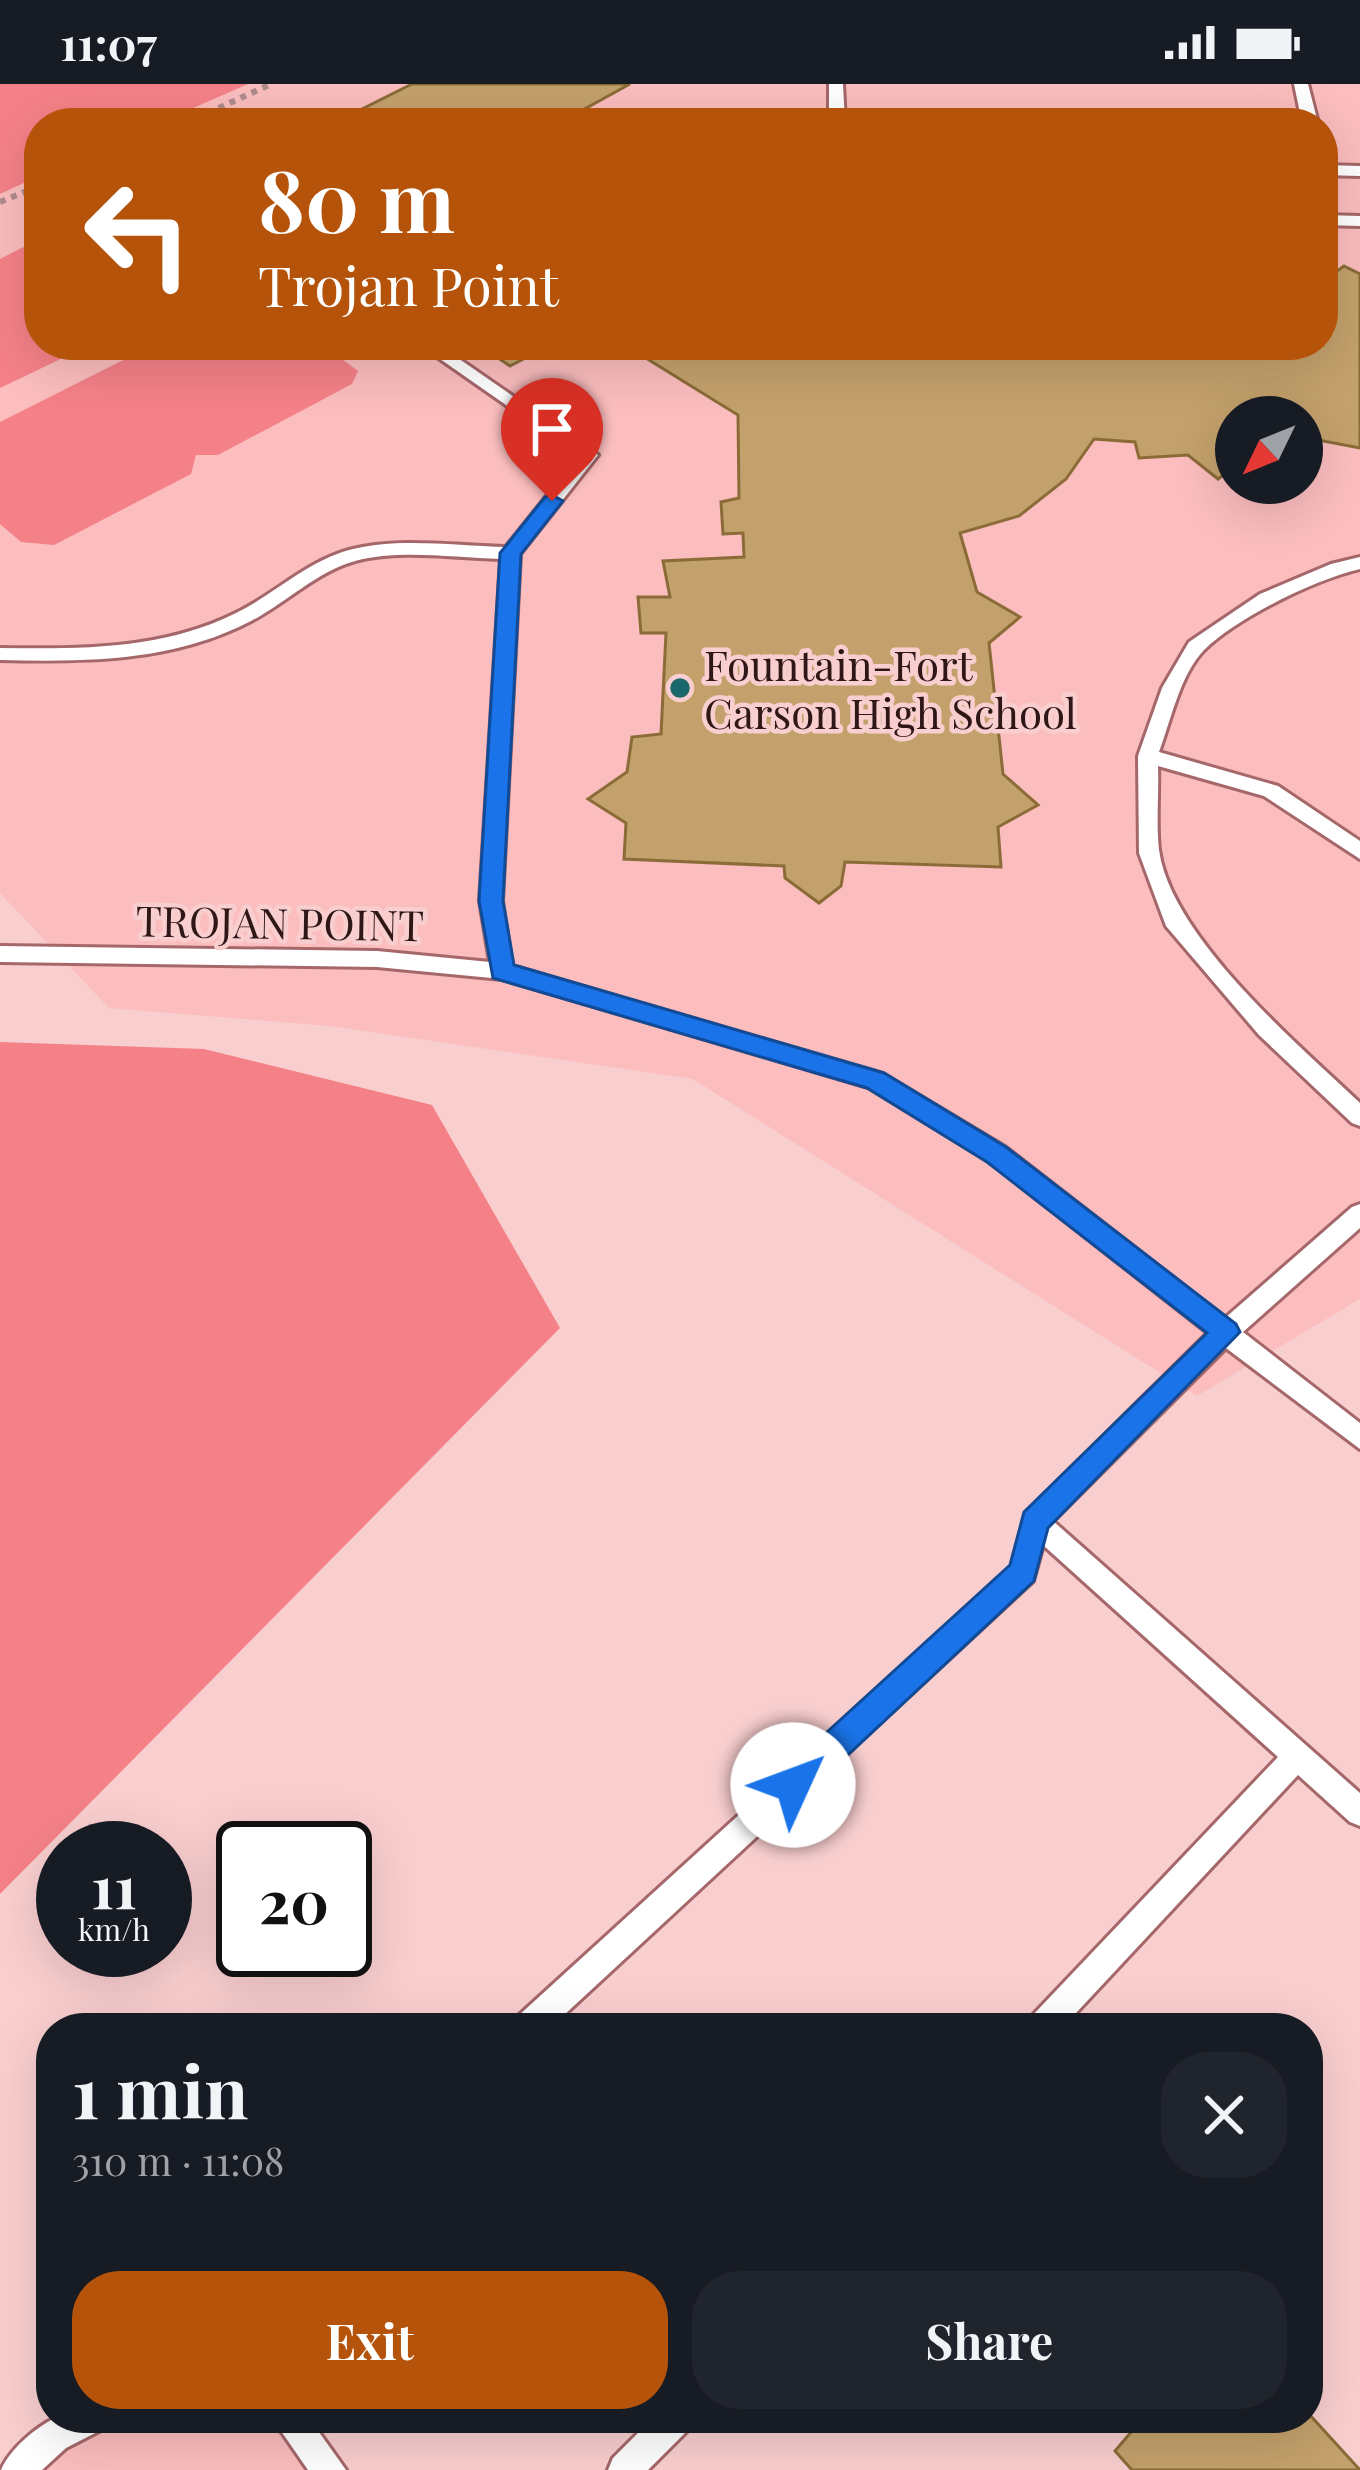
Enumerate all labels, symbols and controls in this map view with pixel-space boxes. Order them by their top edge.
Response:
text: 11:07 [60,12,157,72]
text: 80 m [258,142,455,254]
icon: left [60,156,216,312]
text: Trojan Point [258,249,559,321]
pin [501,378,603,501]
icon: arrive [519,396,585,462]
north arrow [1215,396,1323,504]
map controls [1215,396,1323,504]
place label: Fountain-Fort Carson High School [704,636,1077,740]
marker: Fountain-Fort Carson High School [667,675,693,701]
street label: TROJAN POINT [135,891,425,953]
position arrow [730,1722,856,1848]
speed limit sign: 20 [216,1821,372,1977]
text: 11 [91,1844,137,1924]
text: km/h [78,1909,150,1949]
text: 1 min [72,2041,248,2137]
button: close [1161,2052,1287,2178]
text: 310 m · 11:08 [72,2134,284,2186]
button: Exit [72,2271,668,2409]
button: Share [692,2271,1287,2409]

